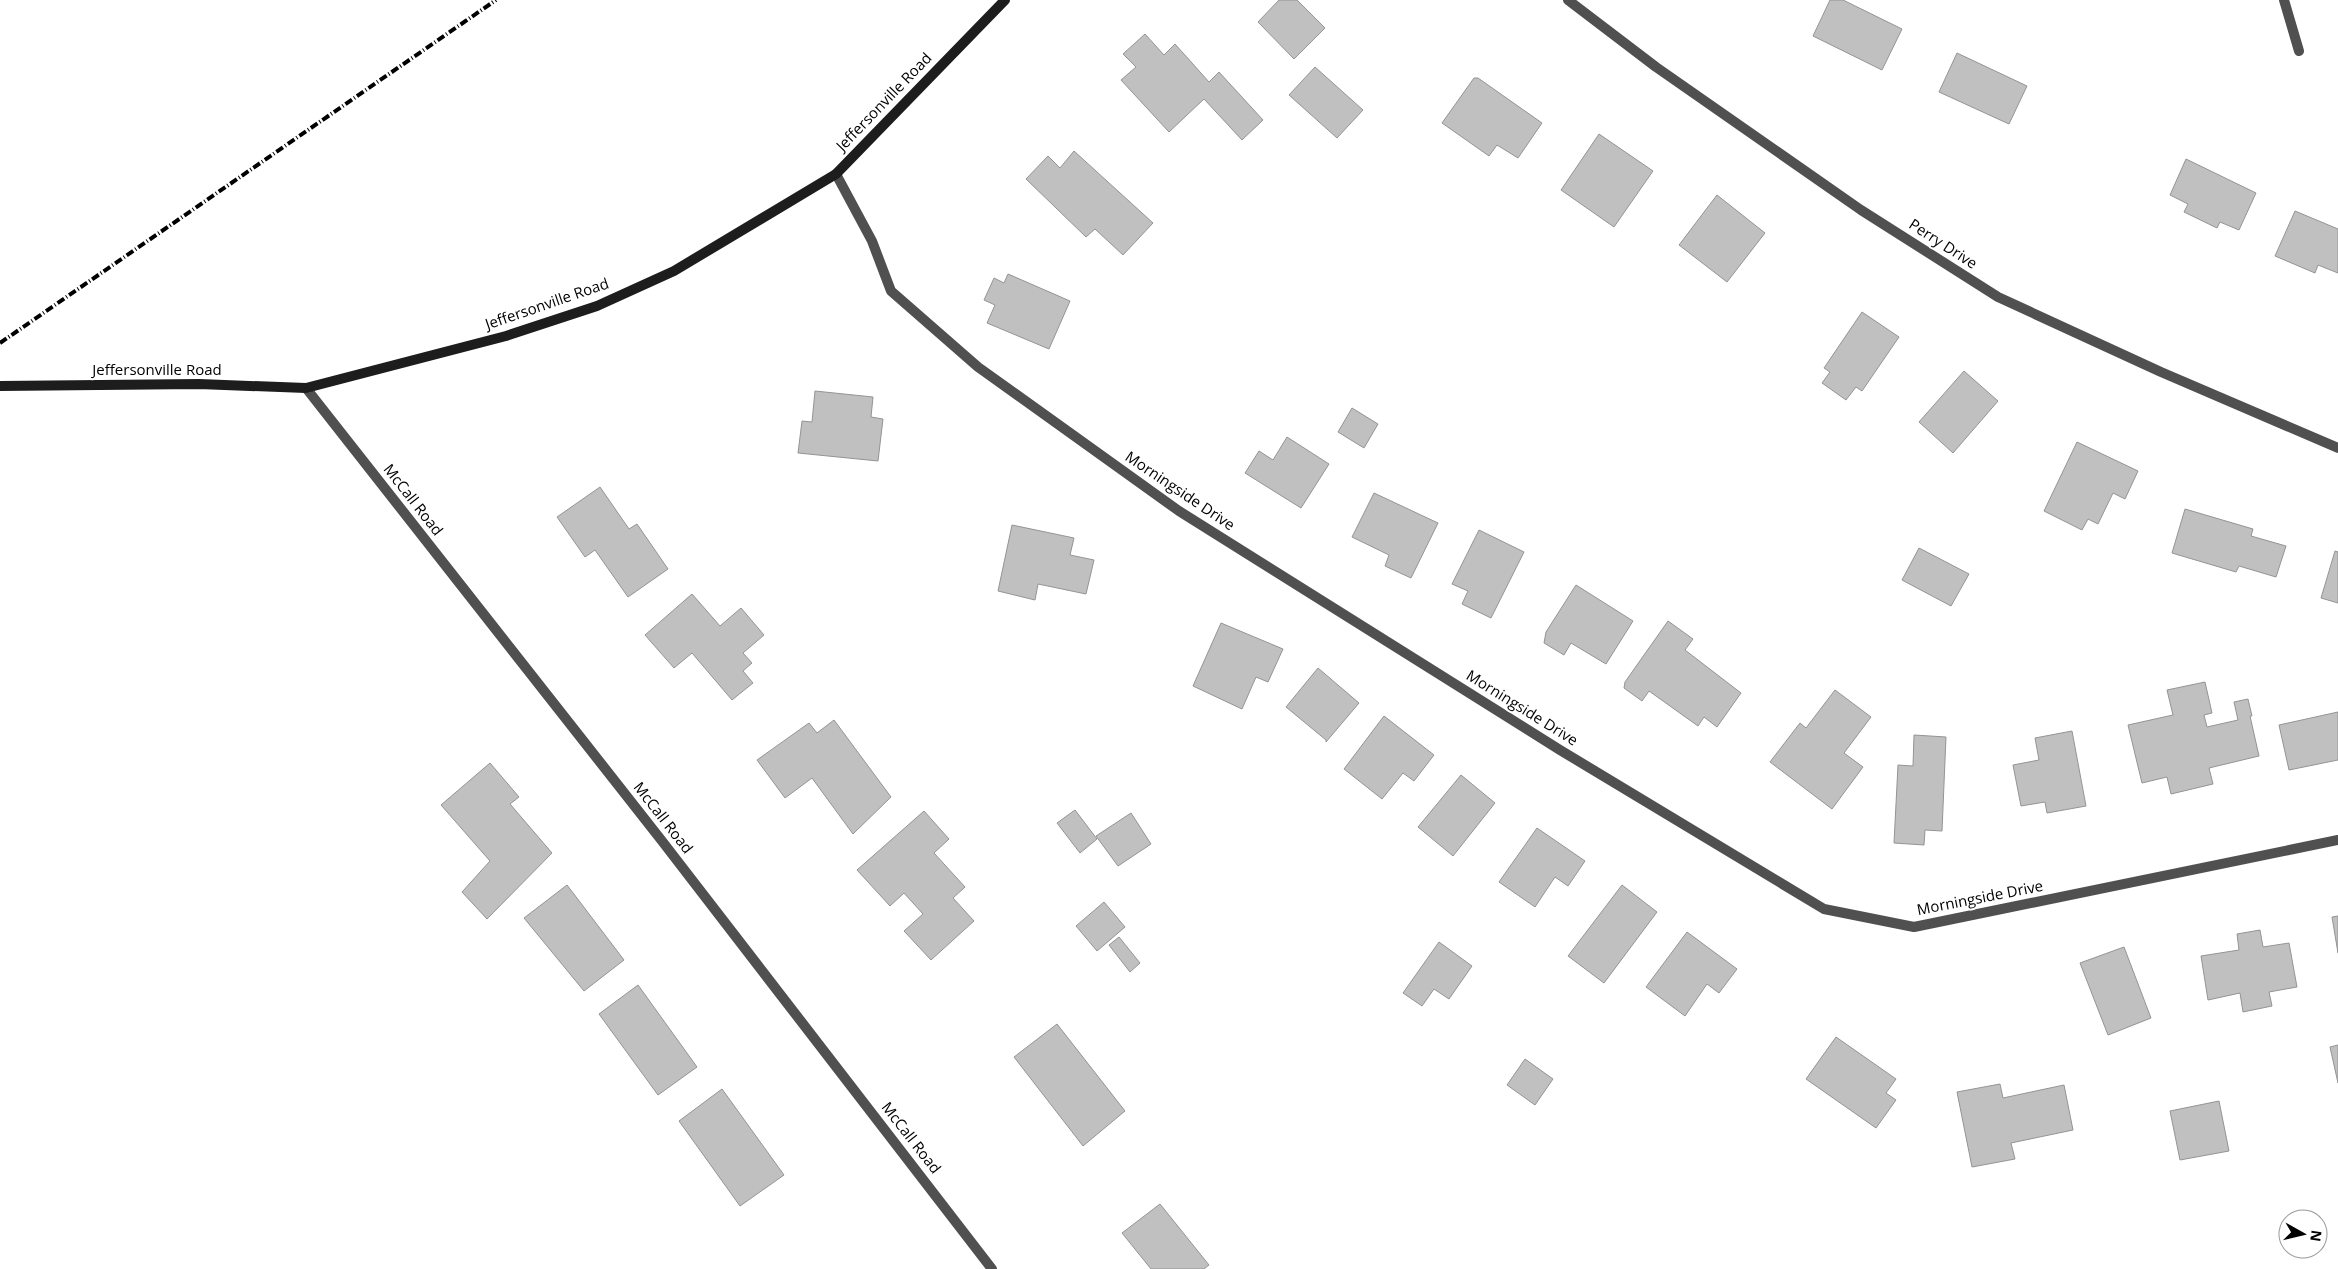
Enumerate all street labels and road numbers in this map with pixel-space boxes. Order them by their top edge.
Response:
street label: Jeffersonville Road [830,48,935,156]
street label: Perry Drive [1905,214,1982,273]
street label: Jeffersonville Road [480,273,611,334]
street label: Jeffersonville Road [90,359,222,379]
street label: Morningside Drive [1122,446,1239,534]
street label: McCall Road [380,459,448,539]
street label: Morningside Drive [1463,665,1582,750]
street label: McCall Road [630,777,698,857]
street label: Morningside Drive [1915,875,2045,919]
street label: McCall Road [878,1097,946,1177]

